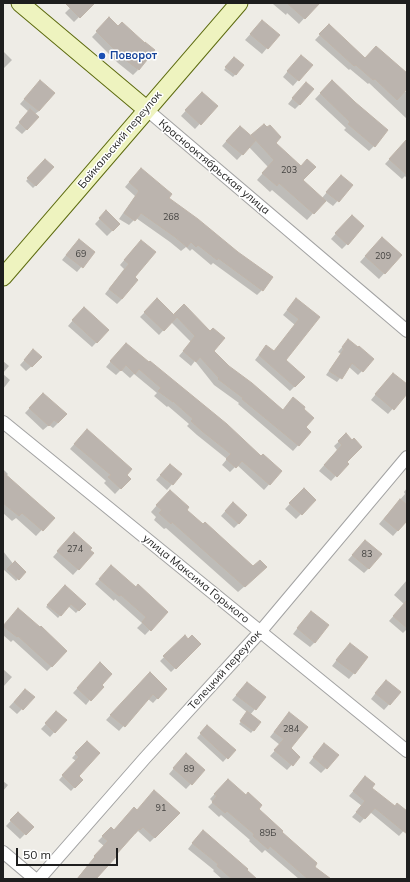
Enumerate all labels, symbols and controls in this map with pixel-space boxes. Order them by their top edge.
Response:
place label: Поворот [110,49,157,63]
marker: Поворот [97,51,107,61]
street label: Байкальский переулок [75,89,165,191]
street label: Краснооктябрьская улица [156,117,272,217]
house number: 203 [281,165,297,175]
house number: 268 [163,212,179,222]
house number: 69 [76,249,86,259]
house number: 209 [375,251,391,261]
street label: улица Максима Горького [140,532,252,626]
house number: 274 [67,544,83,554]
house number: 83 [362,549,372,559]
street label: Телецкий переулок [186,627,264,713]
house number: 284 [283,724,299,734]
house number: 89 [184,764,194,774]
house number: 91 [156,803,166,813]
house number: 89Б [260,828,276,838]
scale bar [18,840,120,866]
text: 50 m [23,847,51,862]

